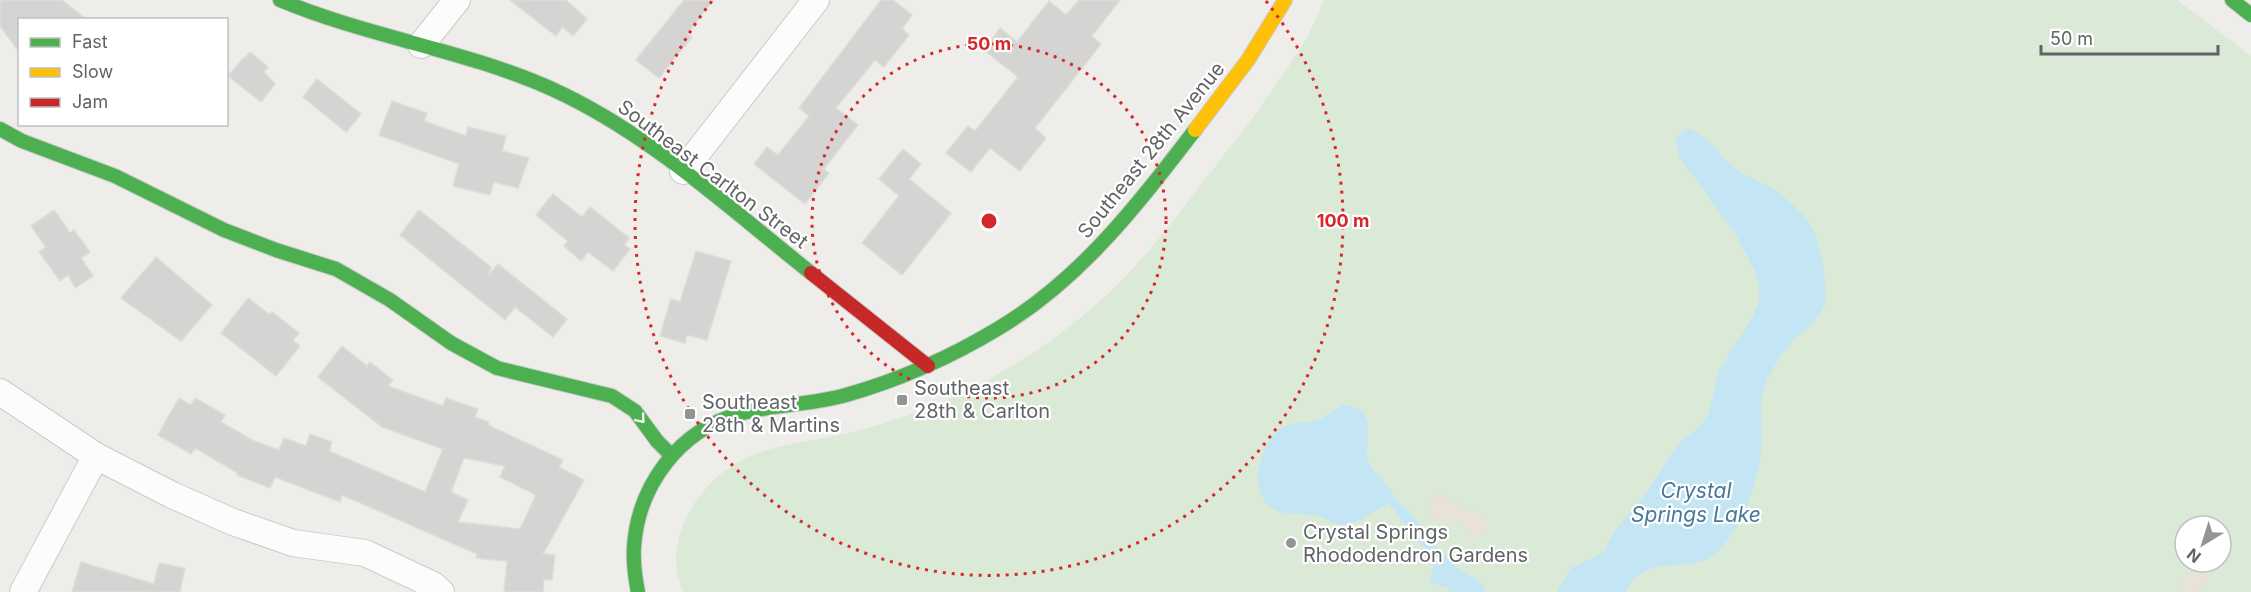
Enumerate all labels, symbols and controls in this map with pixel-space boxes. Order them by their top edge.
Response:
legend [18,18,228,126]
scale bar [2041,18,2218,56]
text: 50 m [2050,28,2093,49]
text: Fast [72,31,108,52]
text: 50 m [967,33,1011,54]
street label: Southeast 28th Avenue [1073,57,1229,243]
text: Slow [72,61,113,82]
text: Jam [72,91,108,112]
street label: Southeast Carlton Street [613,95,813,254]
text: 100 m [1317,210,1369,231]
centre of rings [979,211,999,231]
place label: Southeast 28th & Carlton [914,376,1050,423]
place label: Southeast 28th & Martins [702,390,840,437]
marker: Southeast 28th & Carlton [895,393,909,407]
marker: Southeast 28th & Martins [683,407,697,421]
one-way arrow [634,412,645,423]
water label: Crystal Springs Lake [1631,478,1761,527]
north arrow [2173,514,2233,574]
place label: Crystal Springs Rhododendron Gardens [1303,520,1528,567]
marker: Crystal Springs Rhododendron Gardens [1284,536,1298,550]
text: N [2183,544,2205,567]

